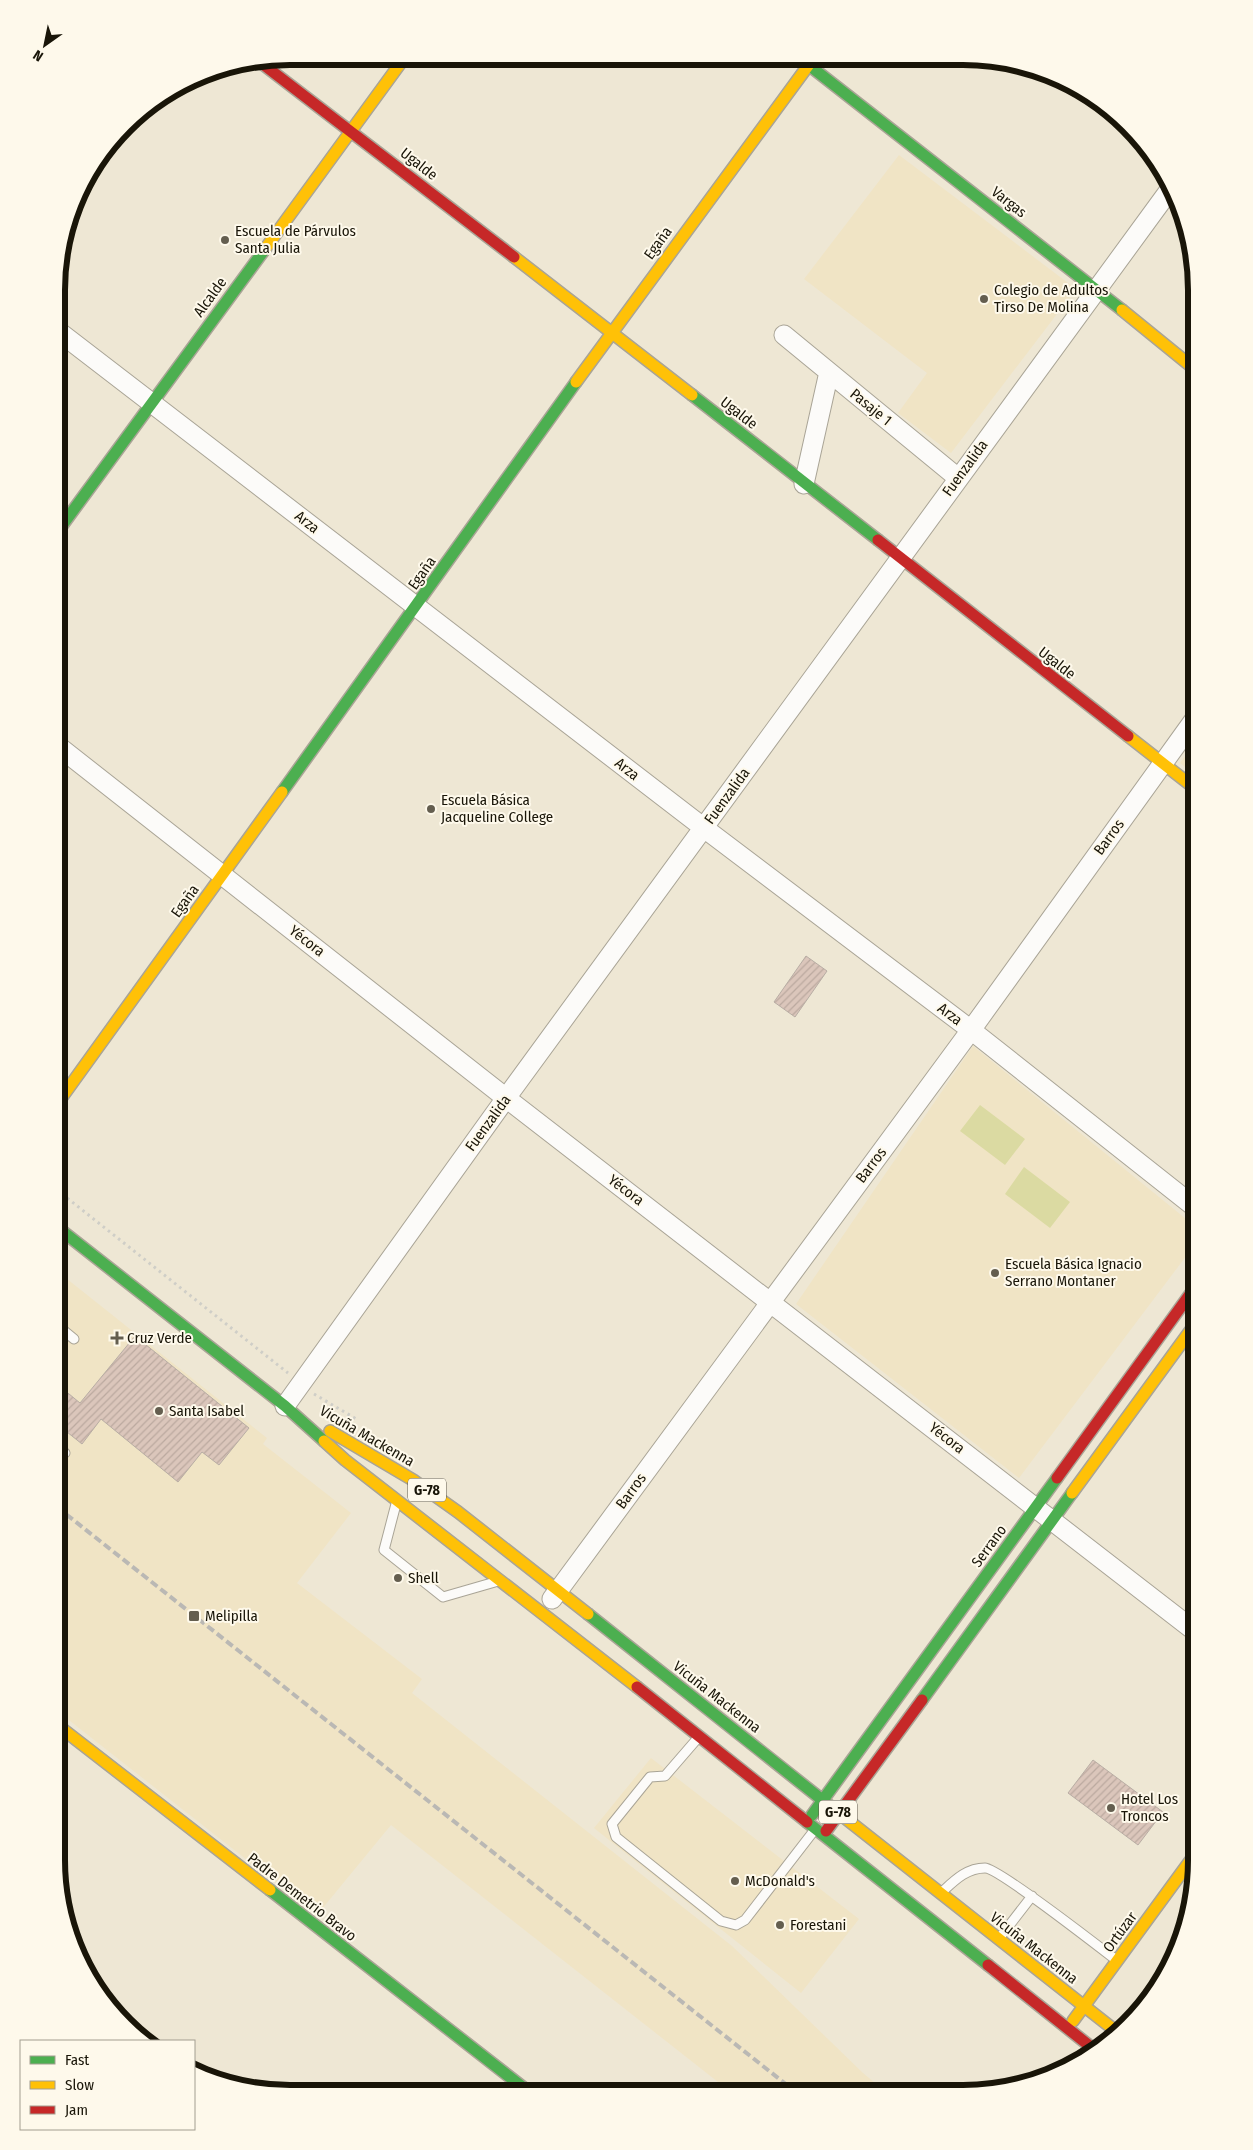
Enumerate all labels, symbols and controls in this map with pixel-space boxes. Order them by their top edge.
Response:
north arrow [20,20,70,70]
text: N [30,46,46,65]
street label: Ugalde [397,144,441,184]
street label: Vargas [988,183,1030,221]
place label: Escuela de Párvulos Santa Julia [235,222,356,257]
street label: Egaña [640,223,676,263]
marker: Escuela de Párvulos Santa Julia [219,234,231,246]
street label: Alcalde [190,274,230,320]
place label: Colegio de Adultos Tirso De Molina [994,281,1108,316]
marker: Colegio de Adultos Tirso De Molina [978,293,990,305]
street label: Pasaje 1 [847,385,895,429]
street label: Ugalde [717,393,761,433]
street label: Fuenzalida [939,436,991,500]
street label: Arza [291,507,323,537]
street label: Egaña [404,553,440,593]
street label: Ugalde [1035,643,1079,683]
street label: Arza [611,754,643,784]
street label: Fuenzalida [701,764,753,828]
place label: Escuela Básica Jacqueline College [441,791,553,826]
marker: Escuela Básica Jacqueline College [425,803,437,815]
street label: Barros [1090,816,1128,858]
street label: Egaña [167,881,203,921]
street label: Yécora [286,922,328,960]
street label: Arza [934,999,966,1029]
street label: Fuenzalida [462,1091,514,1155]
street label: Barros [852,1144,890,1186]
street label: Yécora [605,1171,647,1209]
place label: Escuela Básica Ignacio Serrano Montaner [1005,1255,1142,1290]
marker: Escuela Básica Ignacio Serrano Montaner [989,1267,1001,1279]
place label: Cruz Verde [127,1329,192,1347]
marker: Cruz Verde [111,1332,123,1344]
place label: Santa Isabel [169,1402,244,1420]
street label: Vicuña Mackenna [317,1402,417,1470]
marker: Santa Isabel [153,1405,165,1417]
street label: Yécora [926,1419,968,1457]
street label: Barros [612,1470,650,1512]
road number: G-78 [408,1478,446,1502]
street label: Serrano [968,1521,1010,1571]
place label: Shell [408,1569,439,1587]
marker: Shell [392,1572,404,1584]
place label: Melipilla [205,1607,258,1625]
marker: Melipilla [187,1609,201,1623]
street label: Vicuña Mackenna [670,1657,764,1737]
place label: Hotel Los Troncos [1121,1790,1178,1825]
road number: G-78 [819,1800,857,1824]
marker: Hotel Los Troncos [1105,1802,1117,1814]
street label: Padre Demetrio Bravo [244,1849,360,1945]
place label: McDonald's [745,1872,815,1890]
marker: McDonald's [729,1875,741,1887]
street label: Vicuña Mackenna [987,1908,1081,1988]
street label: Ortúzar [1099,1908,1141,1956]
place label: Forestani [790,1916,846,1934]
marker: Forestani [774,1919,786,1931]
legend [20,2040,195,2130]
text: Fast [65,2051,89,2069]
text: Slow [65,2076,94,2094]
text: Jam [65,2101,88,2119]

